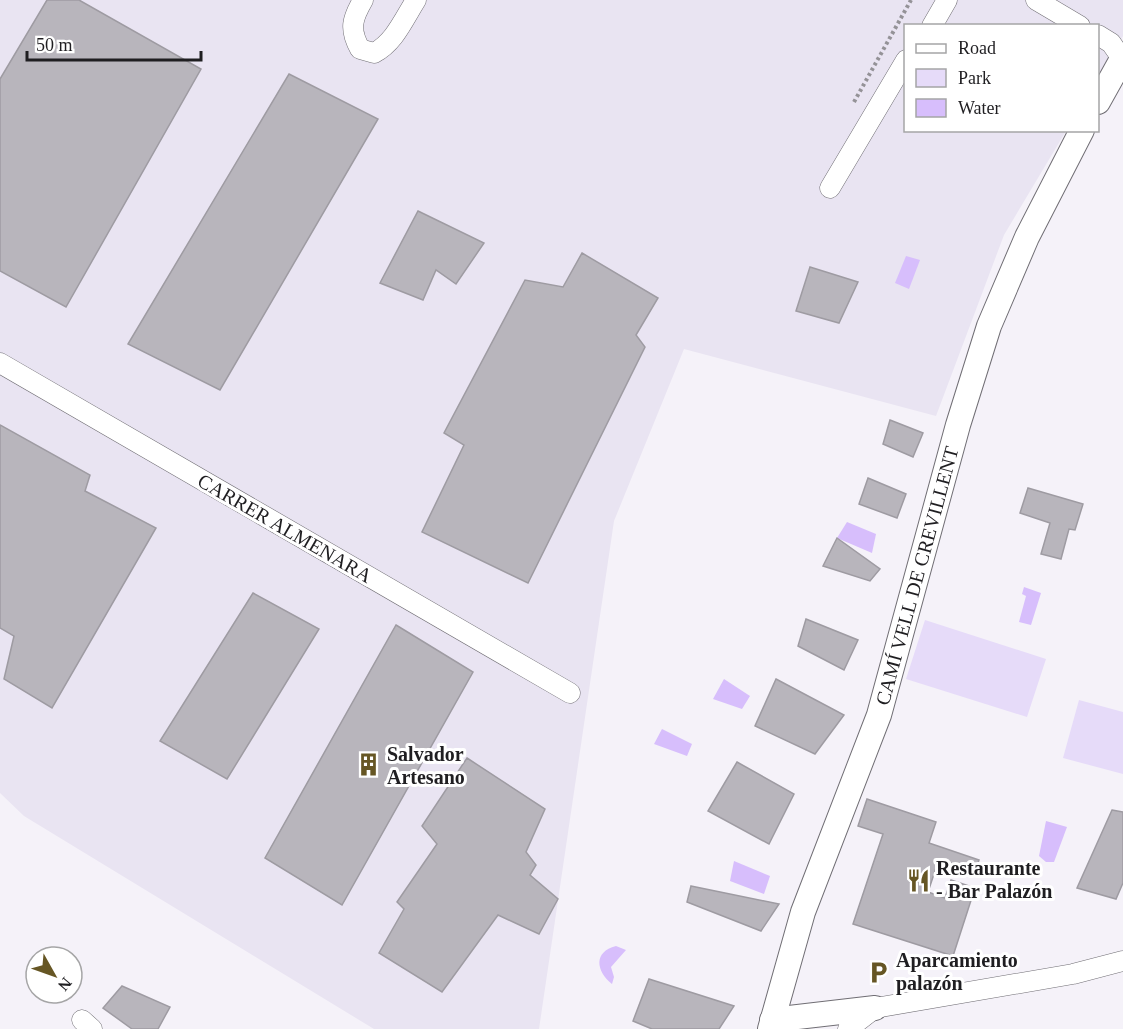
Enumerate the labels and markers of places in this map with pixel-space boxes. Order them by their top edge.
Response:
place label: Salvador Artesano [387,743,465,788]
building icon: Salvador Artesano [356,752,382,778]
place label: Restaurante - Bar Palazón [936,857,1052,902]
restaurant icon: Restaurante - Bar Palazón [905,867,931,893]
place label: Aparcamiento palazón [896,949,1018,995]
parking icon: Aparcamiento palazón [865,959,891,985]

